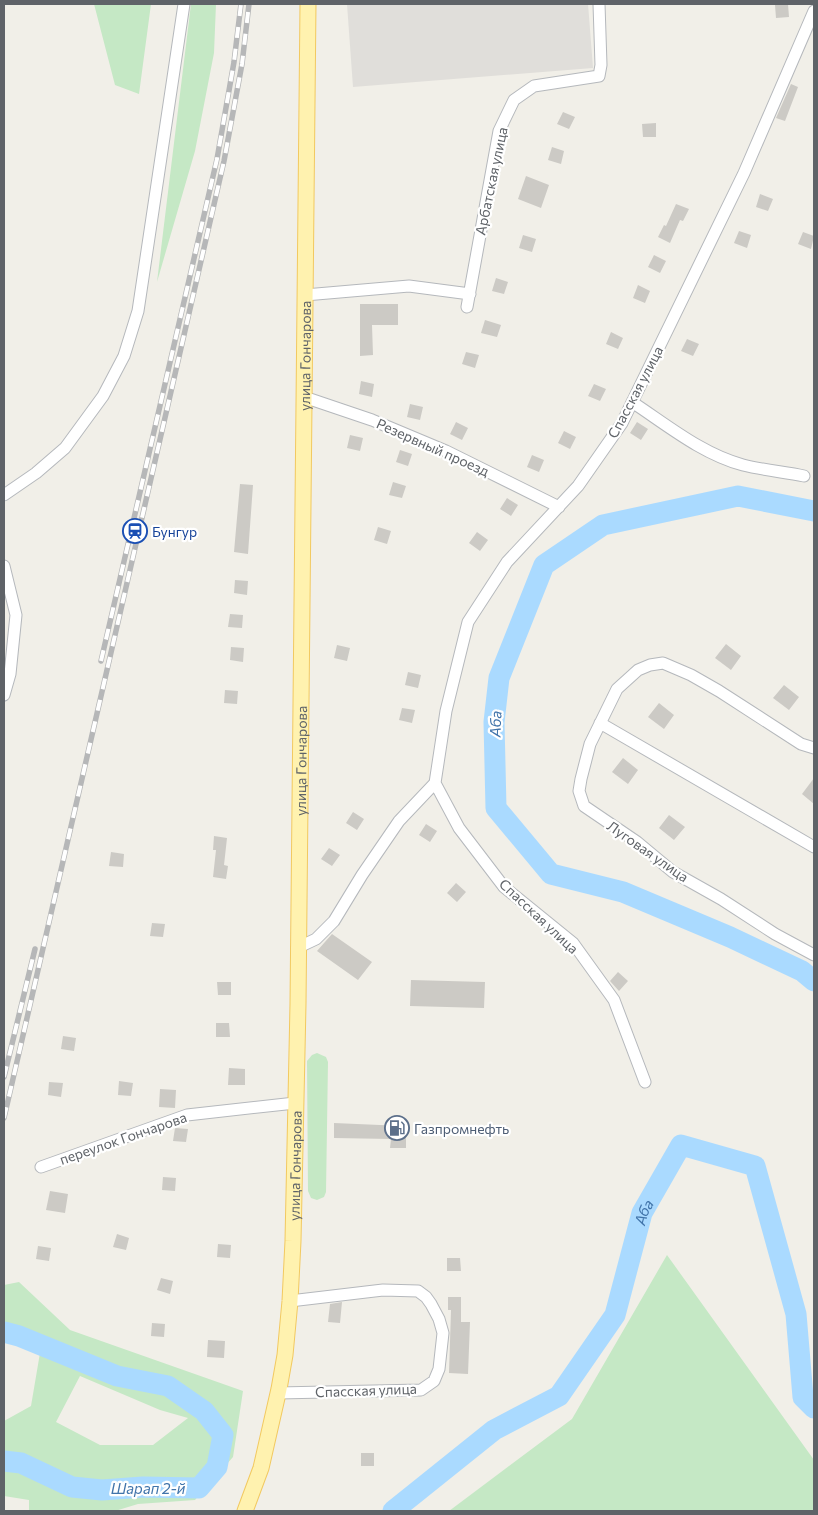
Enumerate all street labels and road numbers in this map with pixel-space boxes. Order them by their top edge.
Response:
street label: Арбатская улица [471,125,511,237]
street label: улица Гончарова [295,301,314,411]
street label: Спасская улица [604,343,666,441]
street label: Резервный проезд [374,415,492,479]
street label: улица Гончарова [291,706,309,816]
street label: Луговая улица [604,817,692,885]
street label: Спасская улица [496,875,582,957]
street label: переулок Гончарова [57,1108,189,1168]
street label: улица Гончарова [285,1110,304,1221]
street label: Спасская улица [315,1380,417,1400]

